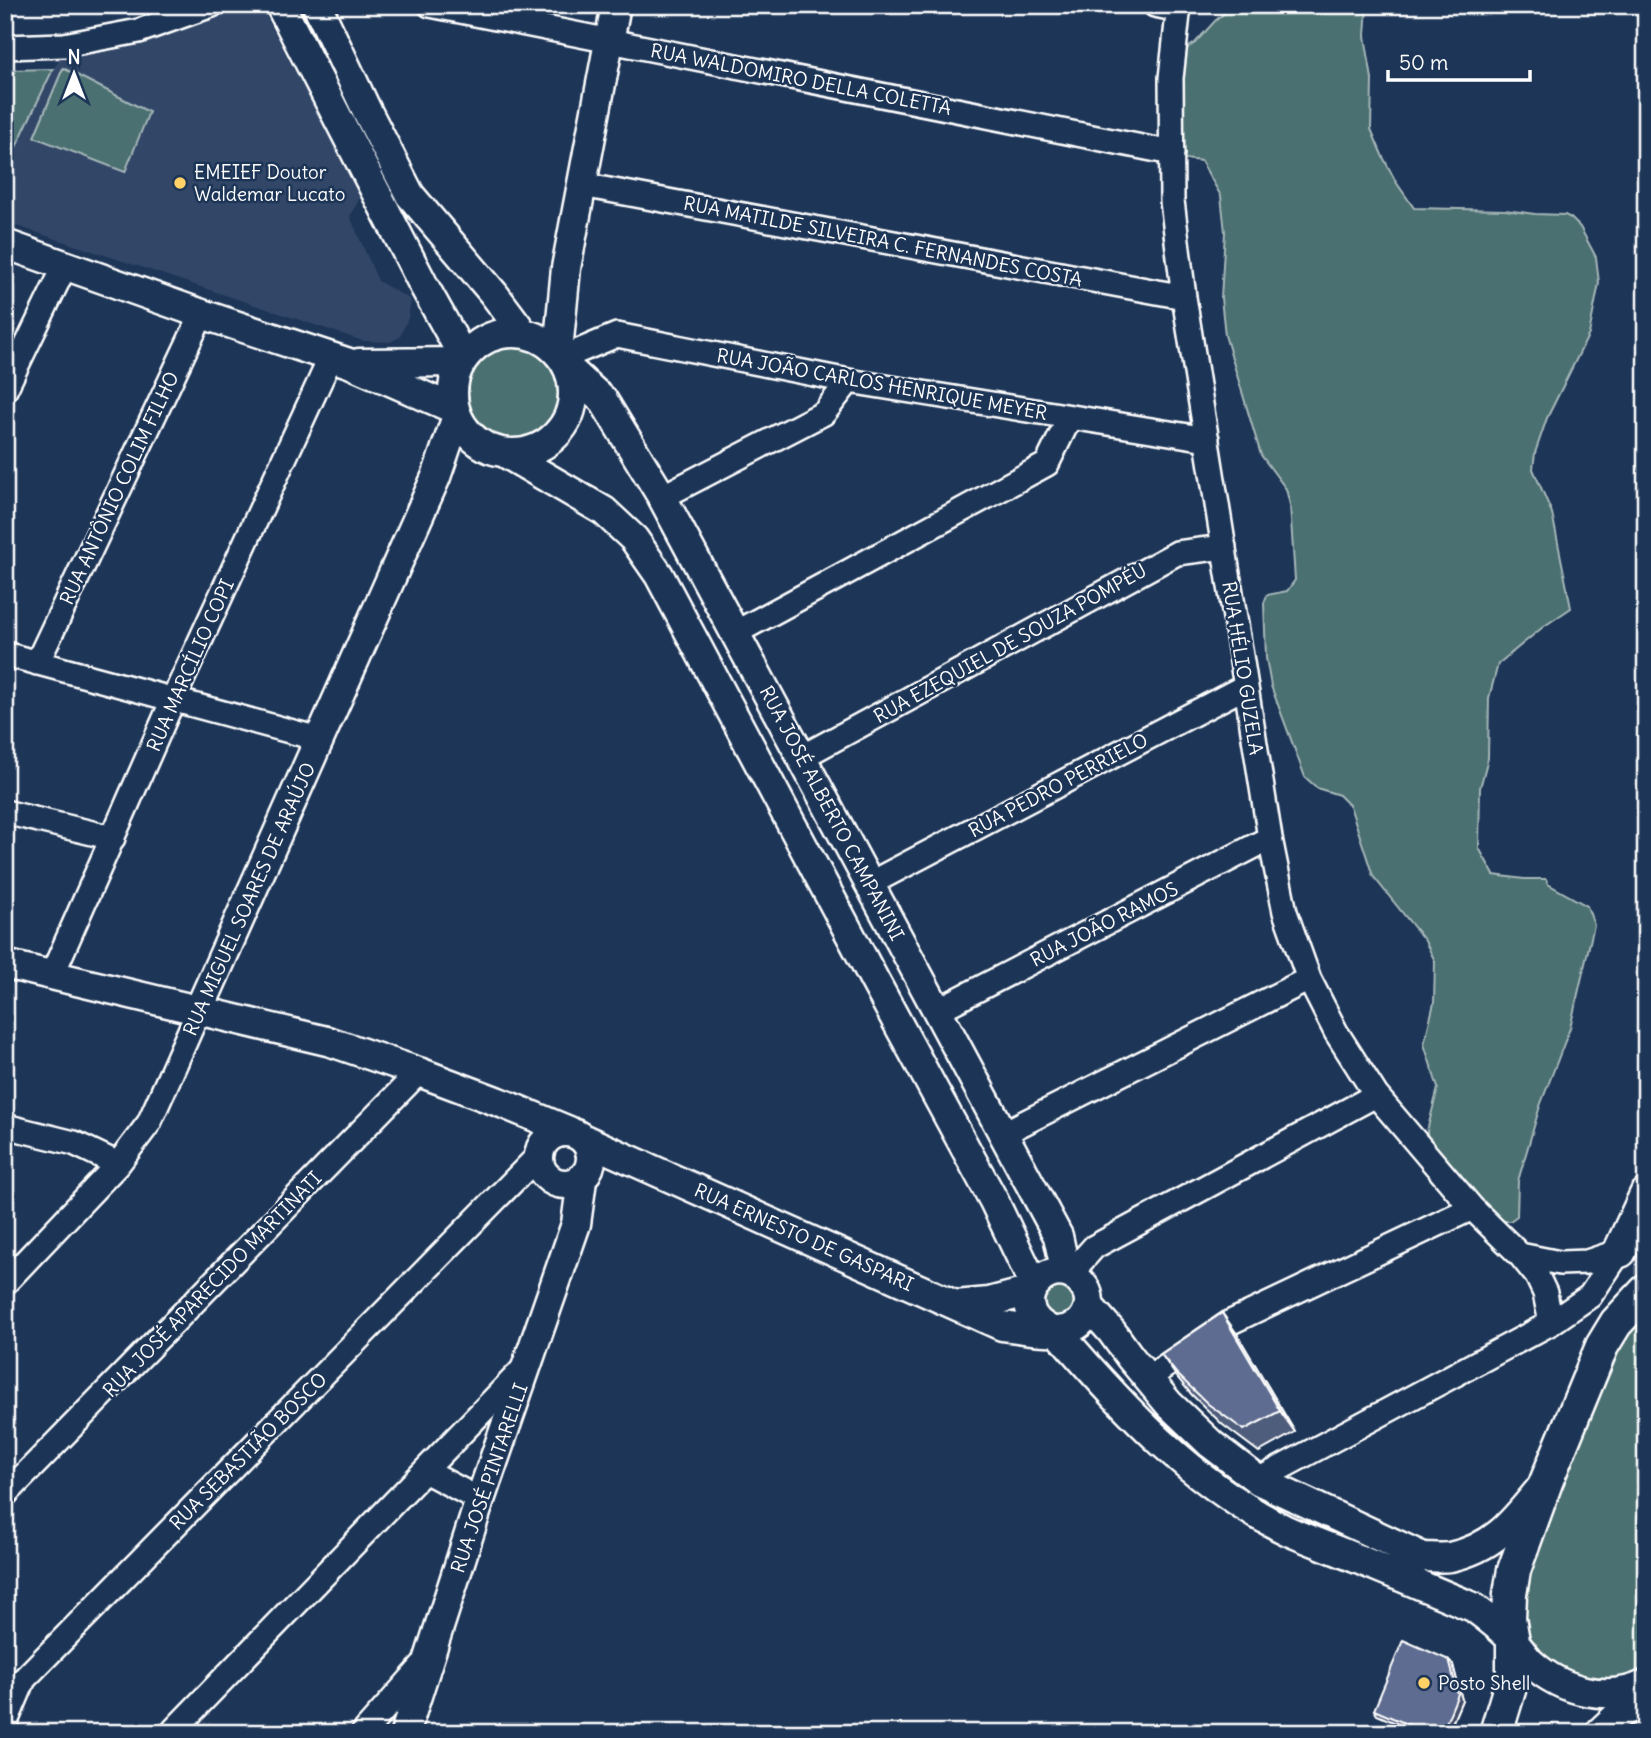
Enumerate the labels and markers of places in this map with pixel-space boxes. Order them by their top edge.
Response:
place label: EMEIEF Doutor Waldemar Lucato [194,160,345,206]
marker: EMEIEF Doutor Waldemar Lucato [172,175,188,191]
place label: Posto Shell [1438,1671,1530,1695]
marker: Posto Shell [1416,1675,1432,1691]

